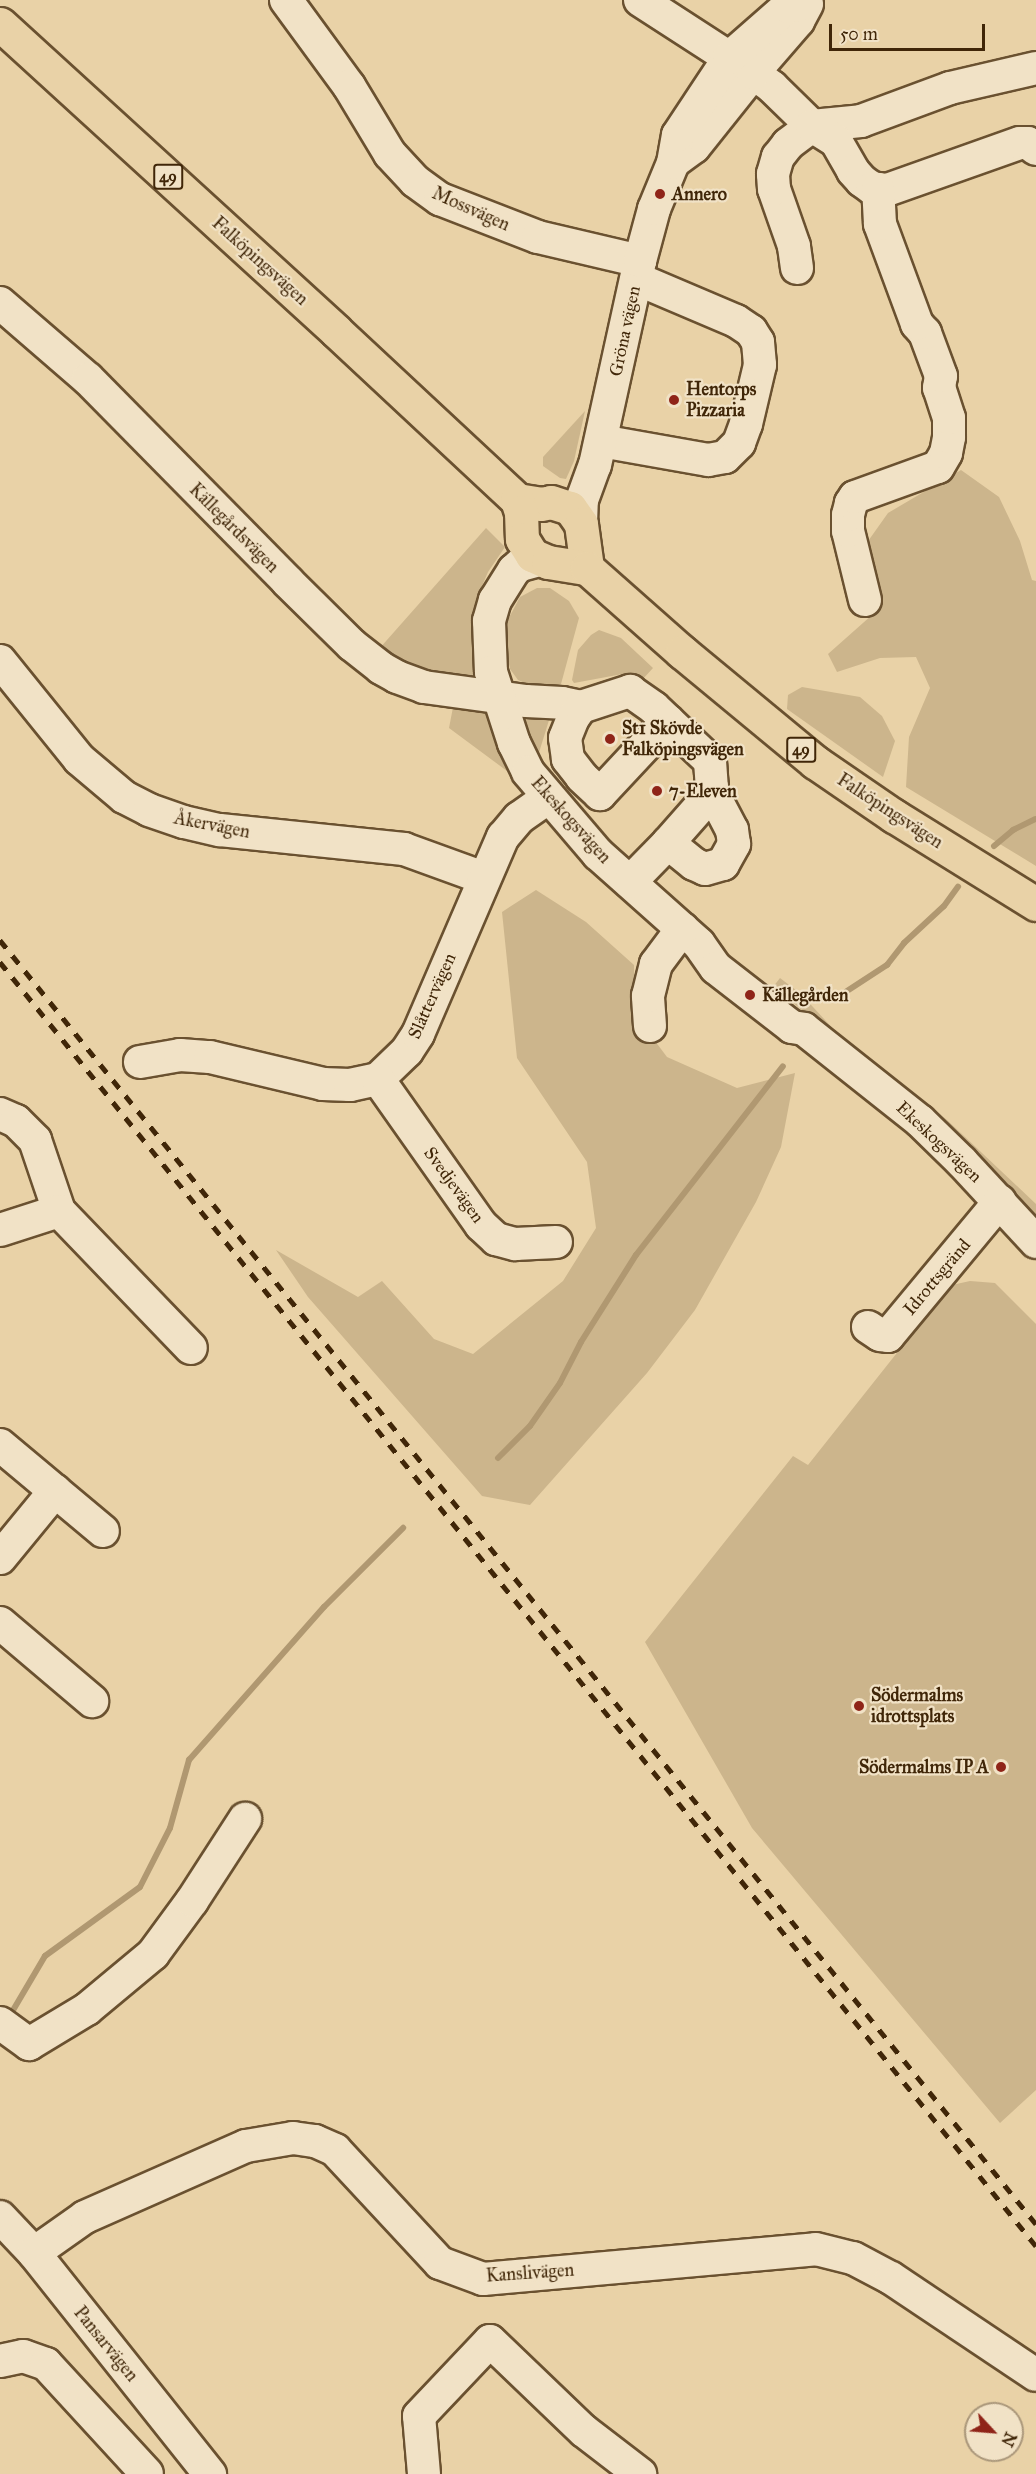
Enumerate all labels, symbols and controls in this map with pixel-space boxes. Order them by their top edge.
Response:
scale bar [832,12,988,50]
text: 50 m [840,23,878,45]
road number: 49 [153,164,183,190]
street label: Mossvägen [429,182,513,236]
place label: Annero [672,183,727,205]
marker: Annero [653,187,667,201]
street label: Falköpingsvägen [208,212,312,310]
street label: Gröna vägen [605,284,645,378]
place label: Hentorps Pizzaria [686,379,756,422]
marker: Hentorps Pizzaria [667,393,681,407]
street label: Källegårdsvägen [185,479,283,577]
place label: St1 Skövde Falköpingsvägen [622,718,744,760]
marker: St1 Skövde Falköpingsvägen [603,732,617,746]
road number: 49 [786,737,816,763]
street label: Falköpingsvägen [833,769,947,853]
street label: Ekeskogsvägen [526,772,616,868]
place label: 7-Eleven [669,780,737,802]
marker: 7-Eleven [650,784,664,798]
street label: Åkervägen [172,807,252,843]
street label: Slåttervägen [403,950,461,1042]
place label: Källegården [762,984,848,1006]
marker: Källegården [743,988,757,1002]
street label: Ekeskogsvägen [892,1097,986,1187]
street label: Svedjevägen [419,1143,489,1227]
street label: Idrottsgränd [899,1234,975,1320]
place label: Södermalms idrottsplats [871,1685,963,1728]
marker: Södermalms idrottsplats [852,1699,866,1713]
place label: Södermalms IP A [859,1756,989,1778]
marker: Södermalms IP A [994,1760,1008,1774]
street label: Kanslivägen [485,2259,575,2287]
street label: Pansarvägen [69,2302,143,2386]
north arrow [964,2402,1024,2462]
text: N [997,2429,1020,2449]

